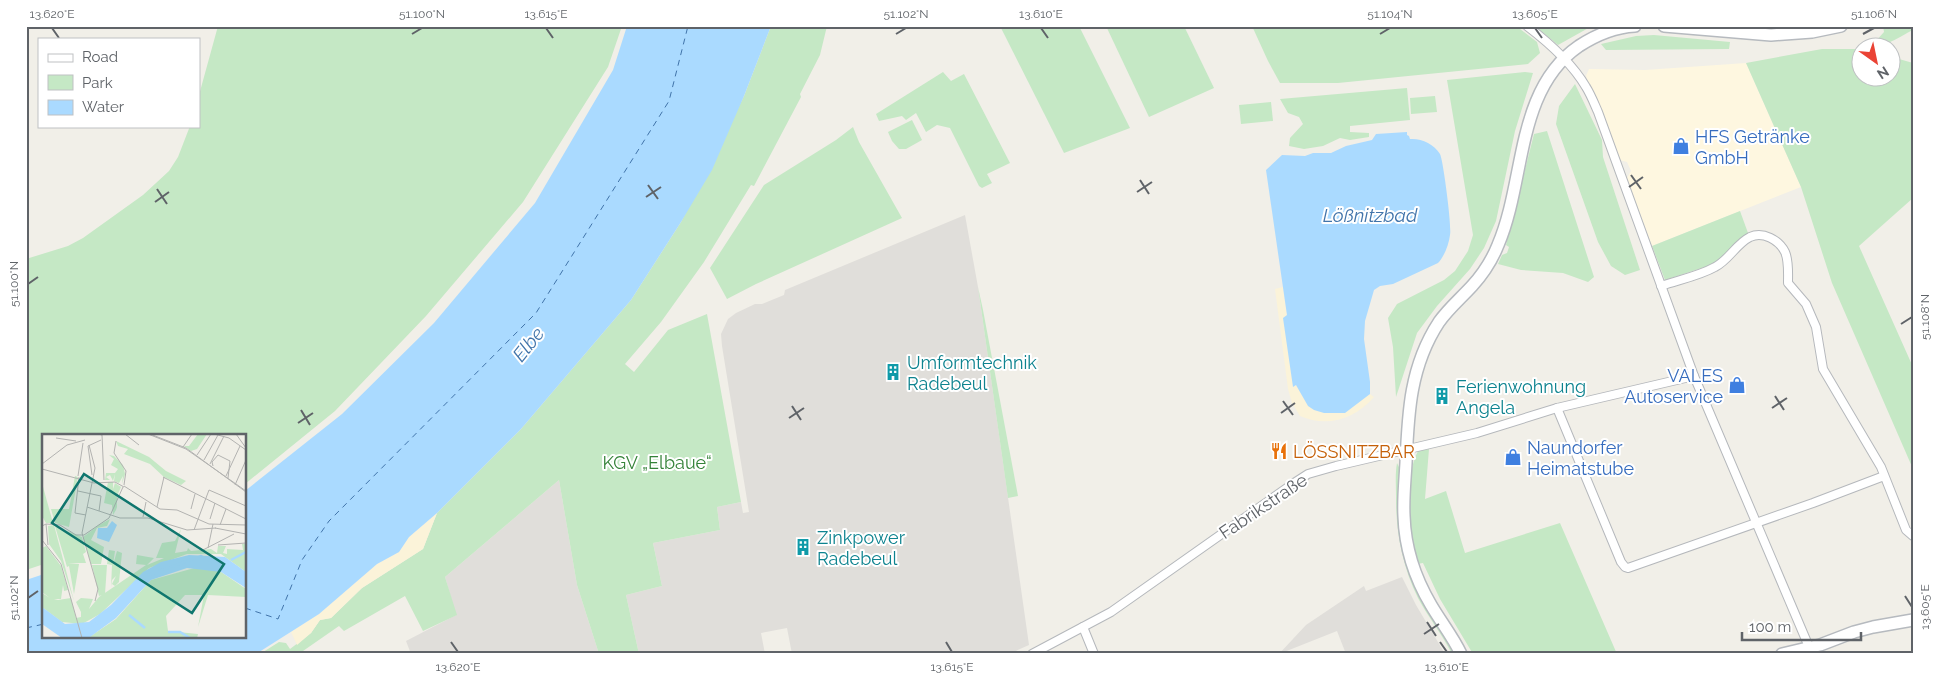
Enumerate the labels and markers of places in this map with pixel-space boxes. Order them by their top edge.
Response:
place label: HFS Getränke GmbH [1695,126,1810,168]
shop icon: HFS Getränke GmbH [1671,136,1691,156]
place label: Umformtechnik Radebeul [907,352,1037,394]
building icon: Umformtechnik Radebeul [883,362,903,382]
place label: VALES Autoservice [1624,365,1723,407]
shop icon: VALES Autoservice [1727,375,1747,395]
place label: Ferienwohnung Angela [1456,376,1586,418]
building icon: Ferienwohnung Angela [1432,386,1452,406]
place label: Naundorfer Heimatstube [1527,437,1634,479]
restaurant icon: LÖSSNITZBAR [1269,441,1289,461]
place label: LÖSSNITZBAR [1293,441,1415,462]
shop icon: Naundorfer Heimatstube [1503,447,1523,467]
place label: Zinkpower Radebeul [817,527,906,569]
building icon: Zinkpower Radebeul [793,537,813,557]

